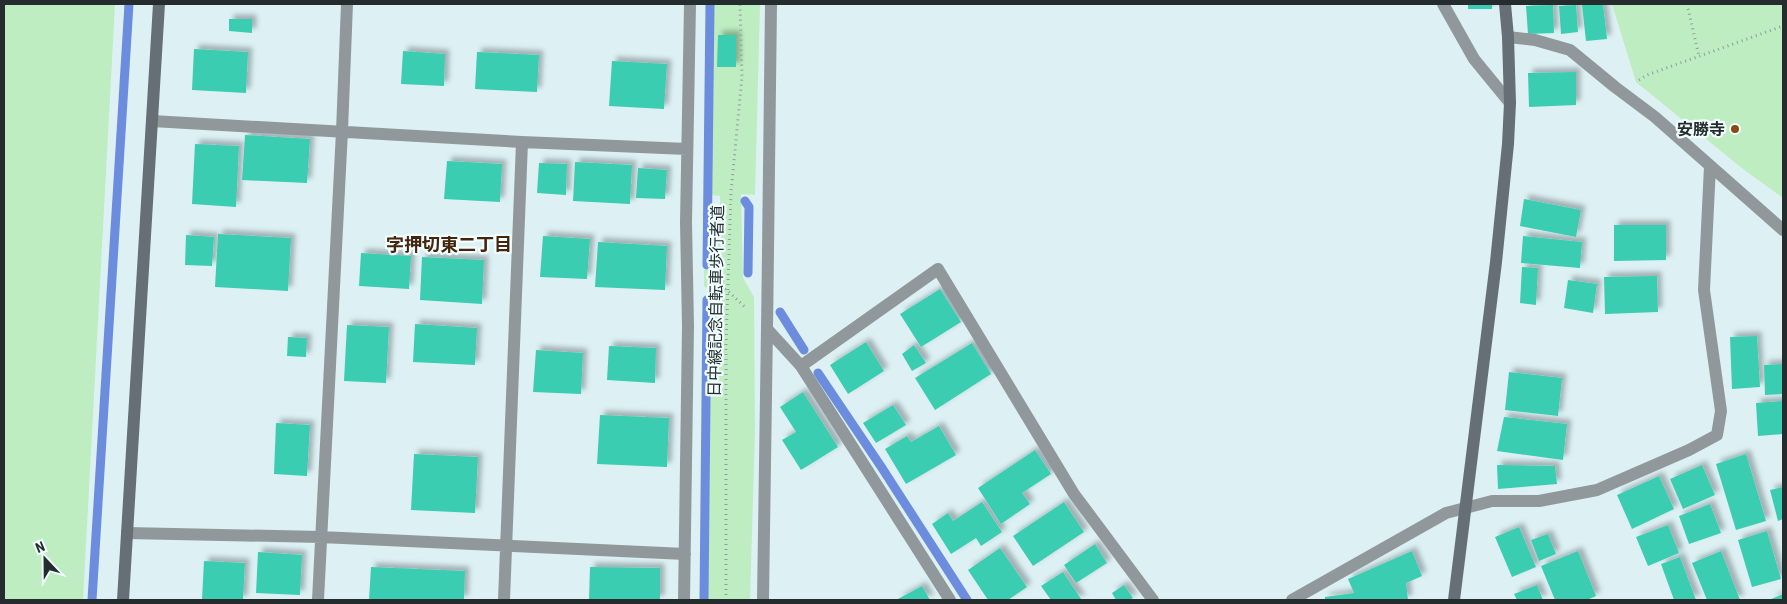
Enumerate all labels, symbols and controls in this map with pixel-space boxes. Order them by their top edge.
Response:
place label: 安勝寺 [1677,120,1725,139]
marker: 安勝寺 [1729,123,1741,135]
street label: 日中線記念自転車歩行者道 [705,205,727,397]
district label: 字押切東二丁目 [386,234,512,255]
north arrow [20,534,70,584]
text: N [33,538,47,556]

